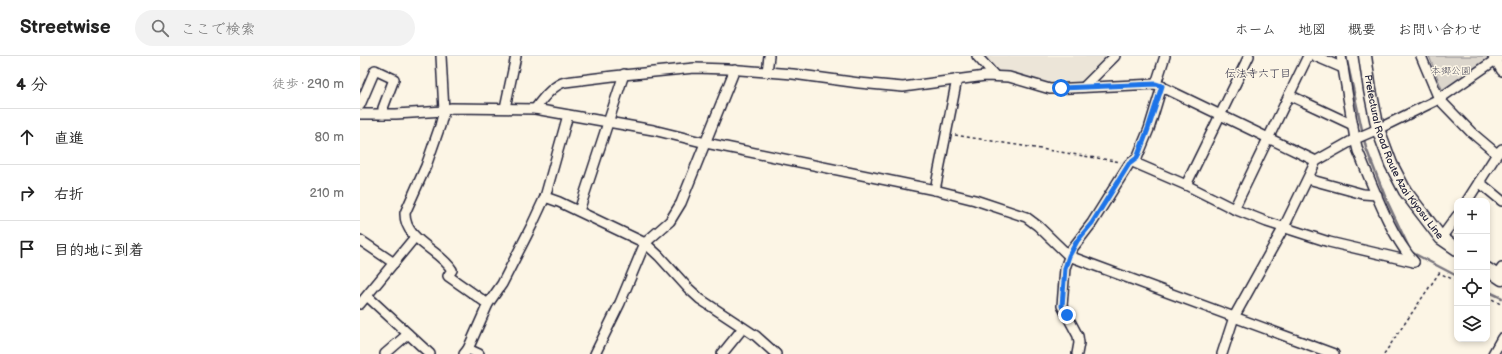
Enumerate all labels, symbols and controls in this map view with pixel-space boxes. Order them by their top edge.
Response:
search box [135,10,415,46]
text: Streetwise [20,16,111,39]
icon: search [149,17,171,39]
text: ここで検索 [181,20,256,39]
text: ホーム [1235,21,1276,38]
text: 地図 [1298,21,1326,38]
text: 概要 [1348,21,1376,38]
text: お問い合わせ [1398,21,1482,38]
park label: 本郷公園 [1431,65,1471,77]
district label: 伝法寺六丁目 [1225,67,1291,80]
street label: Prefectural Road Route Azai Kiyosu Line [1362,74,1446,242]
text: 4 分 [16,75,48,95]
text: 徒歩 · 290 m [272,76,344,92]
route start [1052,79,1070,97]
icon: ahead [16,126,38,148]
text: 直進 [54,129,84,148]
text: 80 m [315,129,344,145]
icon: right [16,182,38,204]
text: 右折 [54,185,84,204]
text: 210 m [310,185,344,201]
map controls [1454,198,1490,342]
button: + [1454,198,1490,234]
button: − [1454,234,1490,270]
icon: arrive [16,238,38,260]
text: 目的地に到着 [54,241,144,260]
button: locate [1454,270,1490,306]
route end [1058,306,1076,324]
button: layers [1454,306,1490,342]

